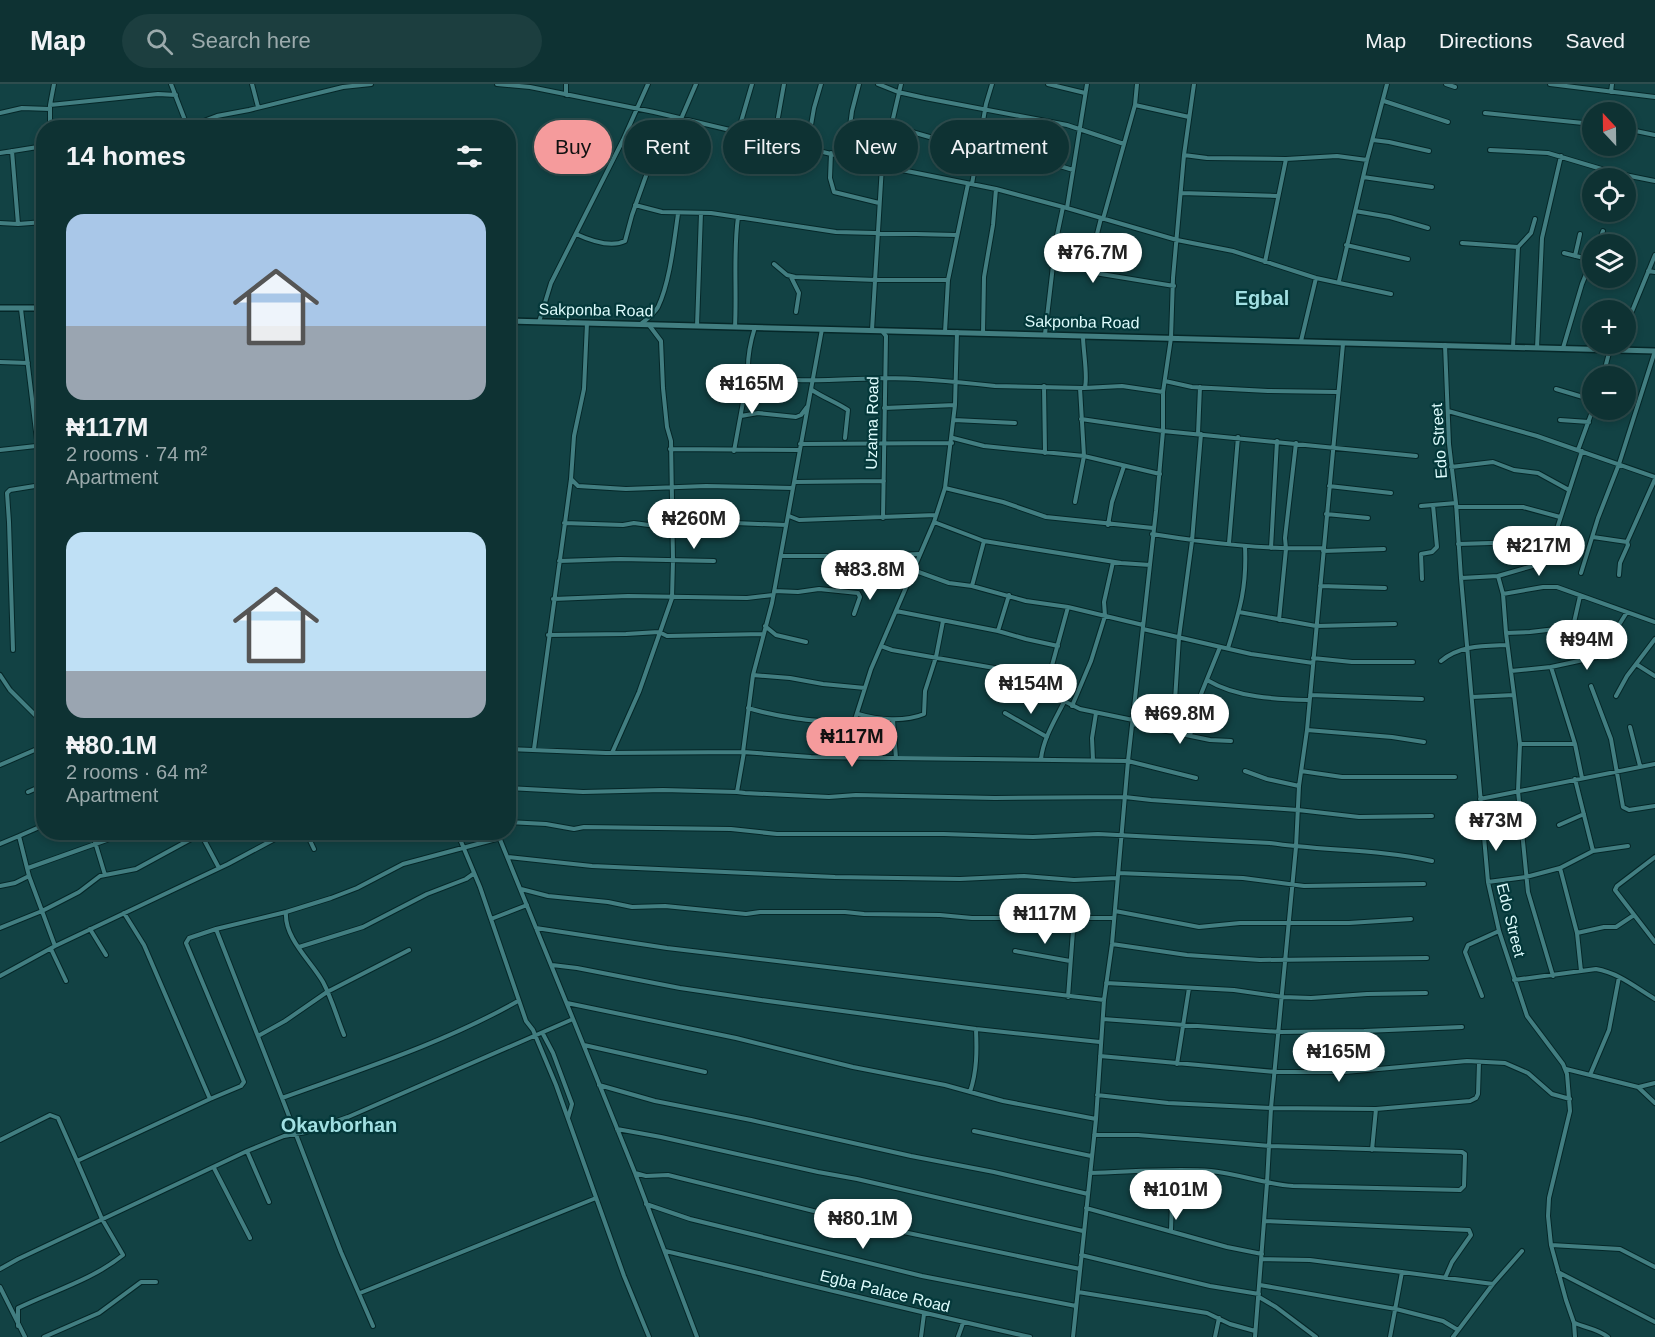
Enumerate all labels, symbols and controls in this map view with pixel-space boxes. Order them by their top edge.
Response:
search box [122,14,542,68]
text: Map [30,25,86,56]
icon: search [143,25,176,58]
text: Search here [191,28,311,53]
text: Map [1365,29,1406,52]
text: Directions [1439,29,1532,52]
text: Saved [1565,29,1625,52]
north arrow [1582,102,1636,156]
map controls [1582,102,1636,420]
chip: Buy [534,120,612,174]
chip: Rent [624,120,711,174]
chip: Filters [723,120,822,174]
chip: New [834,120,918,174]
chip: Apartment [930,120,1069,174]
icon: filters [453,140,486,173]
text: 14 homes [66,141,186,171]
button: locate [1582,168,1636,222]
pin: ₦76.7M [1044,233,1142,284]
button: layers [1582,234,1636,288]
text: ₦76.7M [1058,241,1128,263]
icon: home [222,253,330,361]
district label: Egbal [1235,287,1289,309]
street label: Sakponba Road [538,300,654,320]
button: + [1582,300,1636,354]
street label: Sakponba Road [1024,312,1140,332]
pin: ₦165M [710,364,794,415]
button: − [1582,366,1636,420]
text: ₦165M [720,372,784,394]
street label: Uzama Road [863,376,881,470]
street label: Edo Street [1428,402,1450,479]
text: ₦117M [66,412,148,442]
text: 2 rooms · 74 m² [66,443,207,465]
text: Apartment [66,466,158,488]
pin: ₦260M [652,499,736,550]
text: ₦260M [662,507,726,529]
pin: ₦217M [1497,526,1581,577]
text: ₦217M [1507,534,1571,556]
pin: ₦83.8M [821,550,919,601]
text: ₦83.8M [835,558,905,580]
icon: home [222,571,330,679]
pin: ₦94M [1551,620,1623,671]
text: ₦94M [1560,628,1614,650]
pin: ₦154M [989,664,1073,715]
text: ₦154M [999,672,1063,694]
pin: ₦69.8M [1131,694,1229,745]
text: ₦69.8M [1145,702,1215,724]
pin: ₦117M [810,717,894,768]
text: ₦117M [820,725,884,747]
text: ₦80.1M [66,730,157,760]
text: 2 rooms · 64 m² [66,761,207,783]
text: Apartment [66,784,158,806]
pin: ₦73M [1460,801,1532,852]
text: ₦73M [1469,809,1523,831]
street label: Edo Street [1494,881,1529,959]
pin: ₦117M [1003,894,1087,945]
text: ₦117M [1013,902,1077,924]
pin: ₦165M [1297,1032,1381,1083]
text: ₦165M [1307,1040,1371,1062]
district label: Okavborhan [281,1114,397,1136]
pin: ₦101M [1134,1170,1218,1221]
text: ₦101M [1144,1178,1208,1200]
pin: ₦80.1M [814,1199,912,1250]
text: ₦80.1M [828,1207,898,1229]
street label: Egba Palace Road [818,1267,952,1315]

